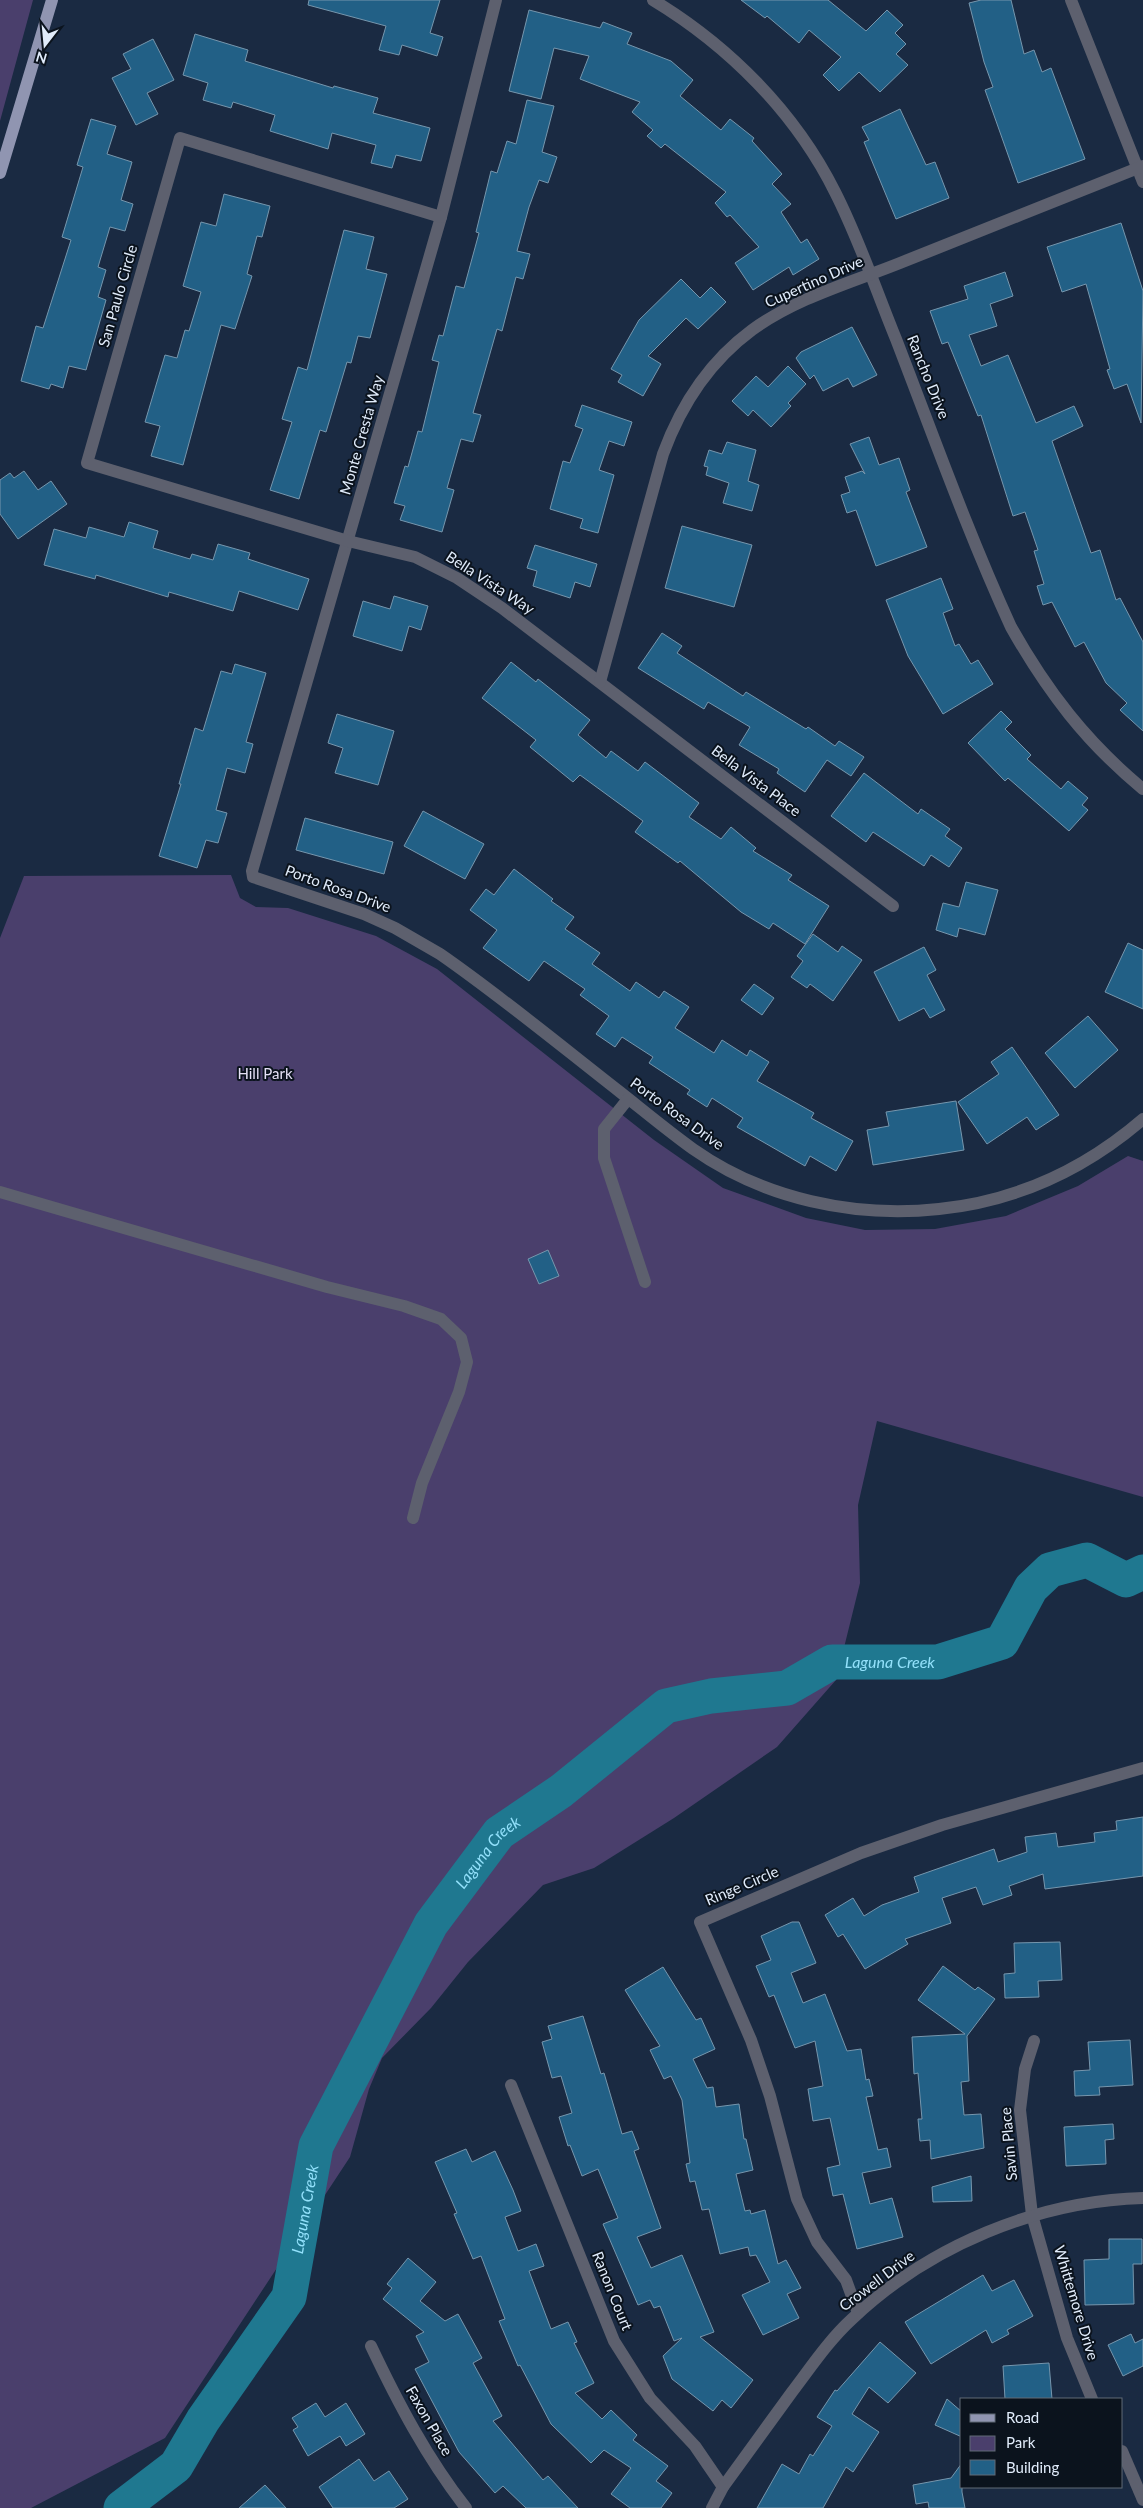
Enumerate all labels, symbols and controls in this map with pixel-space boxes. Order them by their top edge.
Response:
north arrow [20,20,70,70]
text: N [34,48,49,68]
street label: San Paulo Circle [94,242,140,349]
street label: Cupertino Drive [762,251,866,311]
street label: Rancho Drive [904,332,954,421]
street label: Monte Cresta Way [335,373,387,496]
street label: Bella Vista Way [443,547,538,618]
street label: Bella Vista Place [708,741,805,820]
street label: Porto Rosa Drive [283,861,394,916]
park label: Hill Park [237,1064,293,1082]
street label: Porto Rosa Drive [627,1073,728,1153]
water label: Laguna Creek [845,1652,935,1671]
water label: Laguna Creek [451,1811,524,1892]
street label: Ringe Circle [702,1862,781,1909]
street label: Savin Place [996,2106,1020,2182]
water label: Laguna Creek [287,2162,322,2255]
street label: Whittemore Drive [1051,2243,1103,2362]
street label: Crowell Drive [835,2246,918,2314]
street label: Ranon Court [589,2249,637,2333]
street label: Faxon Place [403,2382,457,2459]
legend [960,2398,1123,2488]
text: Road [1006,2408,1039,2426]
text: Park [1006,2433,1036,2451]
text: Building [1006,2458,1059,2476]

